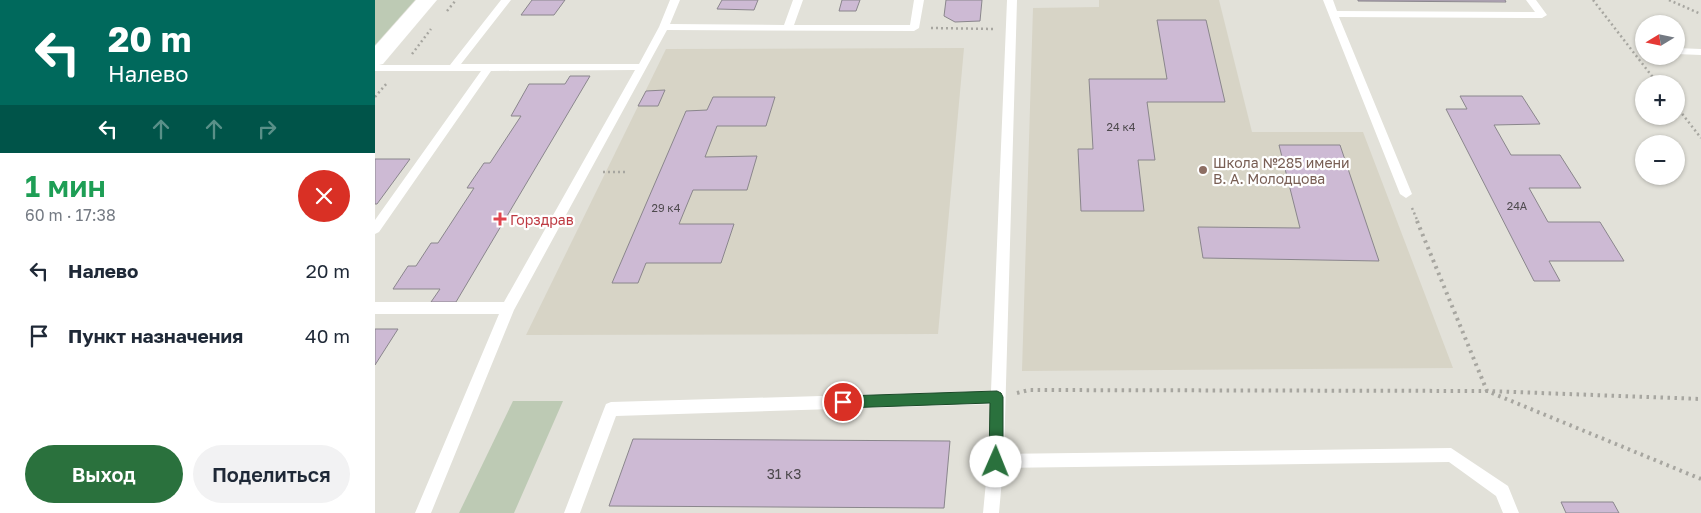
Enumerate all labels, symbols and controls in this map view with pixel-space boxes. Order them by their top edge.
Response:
north arrow [1635,15,1685,65]
map controls [1635,15,1685,185]
text: 20 m [108,18,191,60]
icon: left [25,20,90,85]
text: Налево [108,60,188,87]
button: + [1635,75,1685,125]
icon: left [94,115,122,143]
icon: ahead [147,115,175,143]
icon: ahead [200,115,228,143]
icon: right [253,115,281,143]
house number: 24 к4 [1107,120,1136,133]
button: − [1635,135,1685,185]
place label: Школа №285 имени В. А. Молодцова [1213,154,1350,187]
marker: Школа №285 имени В. А. Молодцова [1197,164,1209,176]
text: 1 мин [25,168,106,204]
button: close [298,170,350,222]
house number: 24А [1507,199,1528,212]
house number: 29 к4 [652,201,681,214]
text: 60 m · 17:38 [25,205,116,225]
place label: Горздрав [510,211,574,228]
marker: Горздрав [494,213,506,225]
icon: left [25,257,53,285]
text: Налево [68,259,138,282]
text: 20 m [306,259,350,282]
icon: arrive [25,322,53,350]
text: Пункт назначения [68,324,243,347]
text: 40 m [305,324,350,347]
pin [822,381,864,423]
icon: arrive [829,388,857,416]
position arrow [969,435,1021,487]
button: Выход [25,445,183,503]
button: Поделиться [193,445,350,503]
house number: 31 к3 [767,465,801,482]

